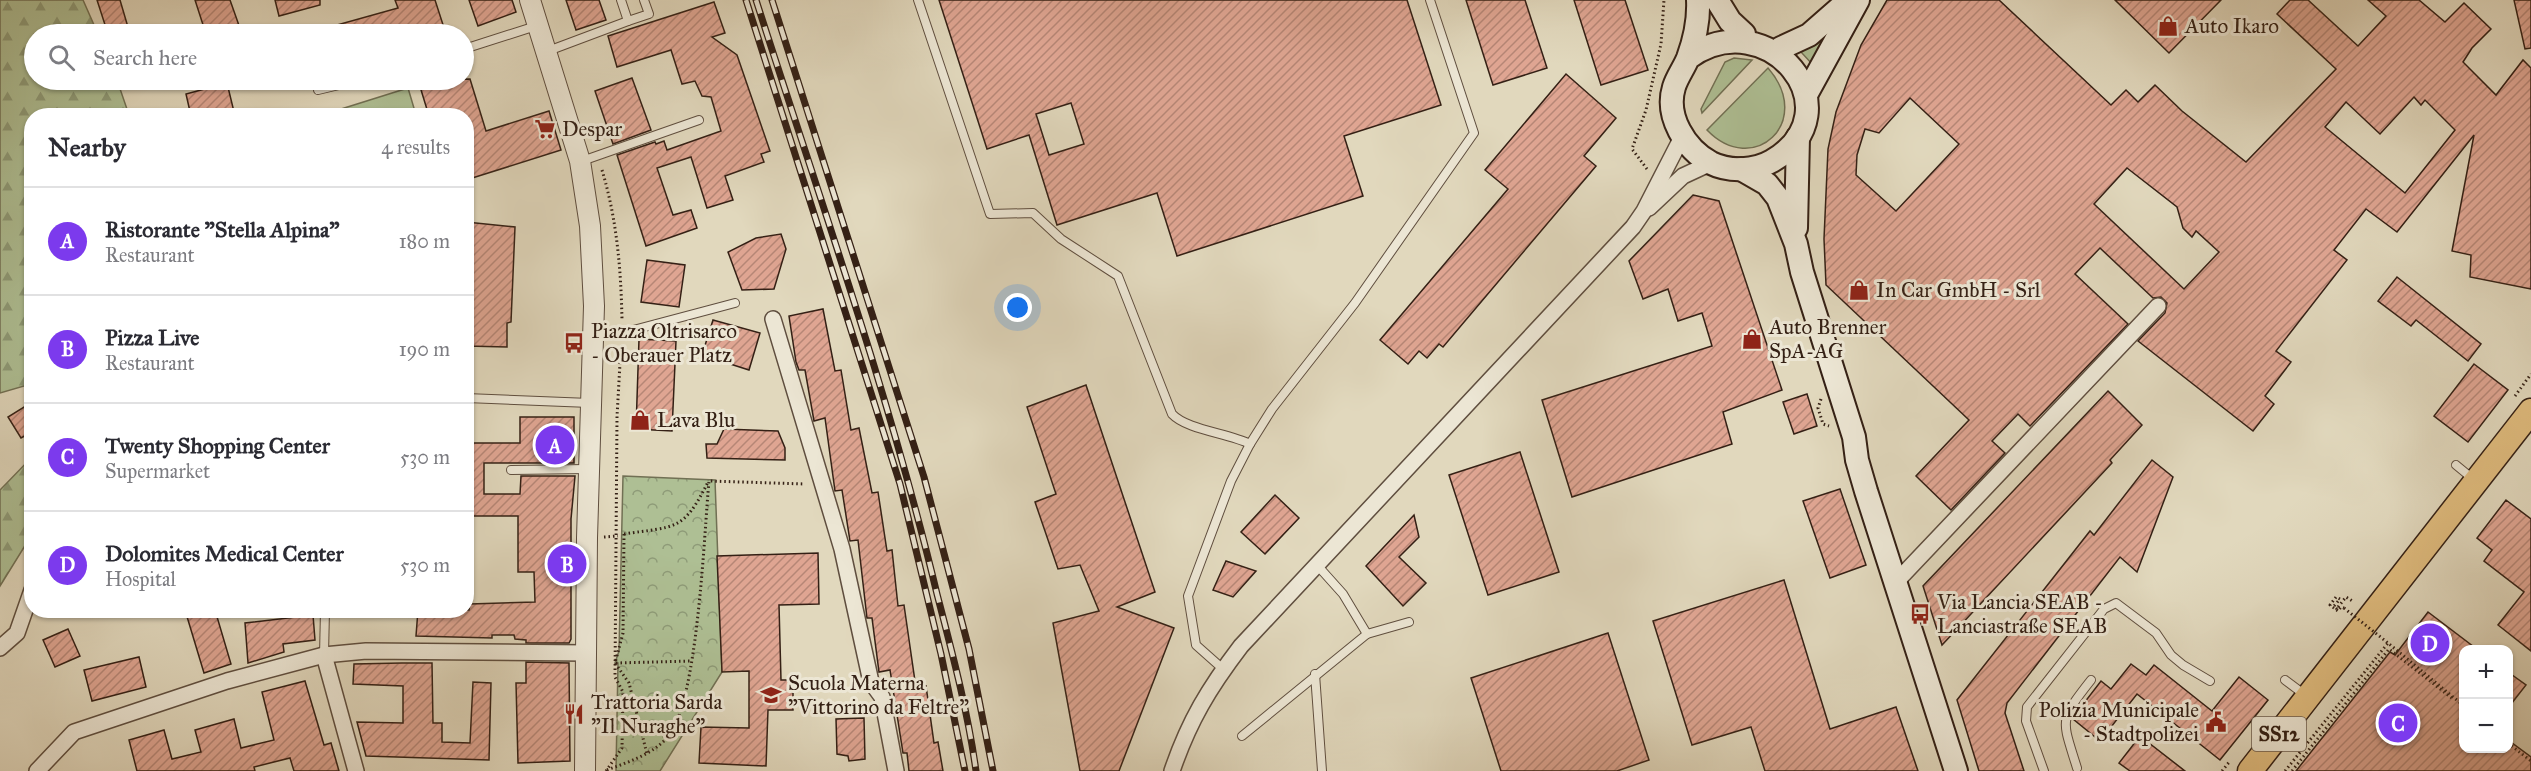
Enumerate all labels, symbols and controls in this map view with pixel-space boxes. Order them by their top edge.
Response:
place label: Auto Ikaro [2184,13,2279,39]
shop icon: Auto Ikaro [2156,14,2180,38]
search box [24,24,474,90]
icon: search [45,41,78,74]
text: Search here [93,44,197,71]
place label: Despar [562,116,622,142]
supermarket icon: Despar [533,117,557,141]
text: Nearby [48,131,126,163]
text: 4 results [381,135,450,159]
text: Ristorante "Stella Alpina" [105,216,340,243]
text: A [61,229,74,253]
text: 180 m [399,229,450,253]
text: Restaurant [105,243,195,267]
place label: In Car GmbH - Srl [1876,277,2041,303]
shop icon: In Car GmbH - Srl [1847,278,1871,302]
your location [1003,293,1032,322]
place label: Auto Brenner SpA-AG [1768,314,1887,364]
place label: Piazza Oltrisarco - Oberauer Platz [591,318,737,368]
text: Pizza Live [105,324,200,351]
shop icon: Auto Brenner SpA-AG [1740,327,1764,351]
bus stop icon: Piazza Oltrisarco - Oberauer Platz [562,331,586,355]
text: B [61,337,74,361]
text: 190 m [399,337,450,361]
text: Restaurant [105,351,195,375]
place label: Lava Blu [657,407,735,433]
shop icon: Lava Blu [628,408,652,432]
pin: A [536,422,574,468]
text: Twenty Shopping Center [105,432,330,459]
text: C [61,445,74,469]
text: 530 m [400,445,450,469]
text: Supermarket [105,459,210,483]
text: Dolomites Medical Center [105,540,344,567]
pin: B [548,542,586,586]
text: D [60,553,75,577]
text: 530 m [400,553,450,577]
text: Hospital [105,567,176,591]
place label: Via Lancia SEAB - Lanciastraße SEAB [1936,589,2107,639]
bus stop icon: Via Lancia SEAB - Lanciastraße SEAB [1908,602,1932,626]
pin: D [2410,620,2450,666]
map controls [2459,645,2513,753]
button: + [2459,645,2513,699]
place label: Scuola Materna "Vittorino da Feltre" [788,670,969,720]
school or university icon: Scuola Materna "Vittorino da Feltre" [759,683,783,707]
place label: Trattoria Sarda "Il Nuraghe" [591,689,722,739]
place label: Polizia Municipale - Stadtpolizei [2038,697,2199,747]
button: − [2459,699,2513,753]
pin: C [2378,700,2418,746]
restaurant icon: Trattoria Sarda "Il Nuraghe" [562,702,586,726]
public building icon: Polizia Municipale - Stadtpolizei [2204,710,2228,734]
road number: SS12 [2252,717,2306,751]

